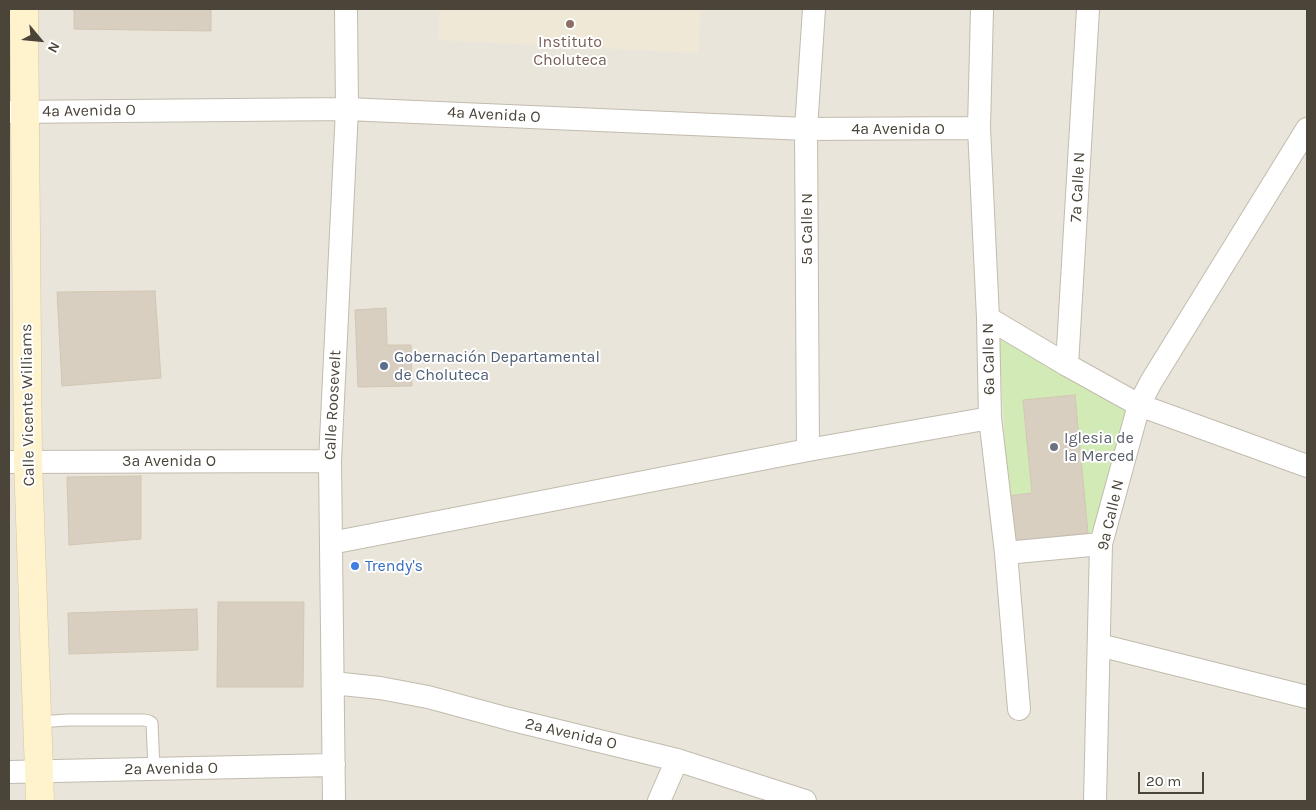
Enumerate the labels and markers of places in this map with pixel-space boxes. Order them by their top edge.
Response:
marker: Instituto Choluteca [564,18,576,30]
place label: Instituto Choluteca [533,32,607,70]
place label: Gobernación Departamental de Choluteca [394,347,600,385]
marker: Gobernación Departamental de Choluteca [378,360,390,372]
place label: Iglesia de la Merced [1064,428,1135,466]
marker: Iglesia de la Merced [1048,441,1060,453]
place label: Trendy's [365,556,423,576]
marker: Trendy's [349,560,361,572]

